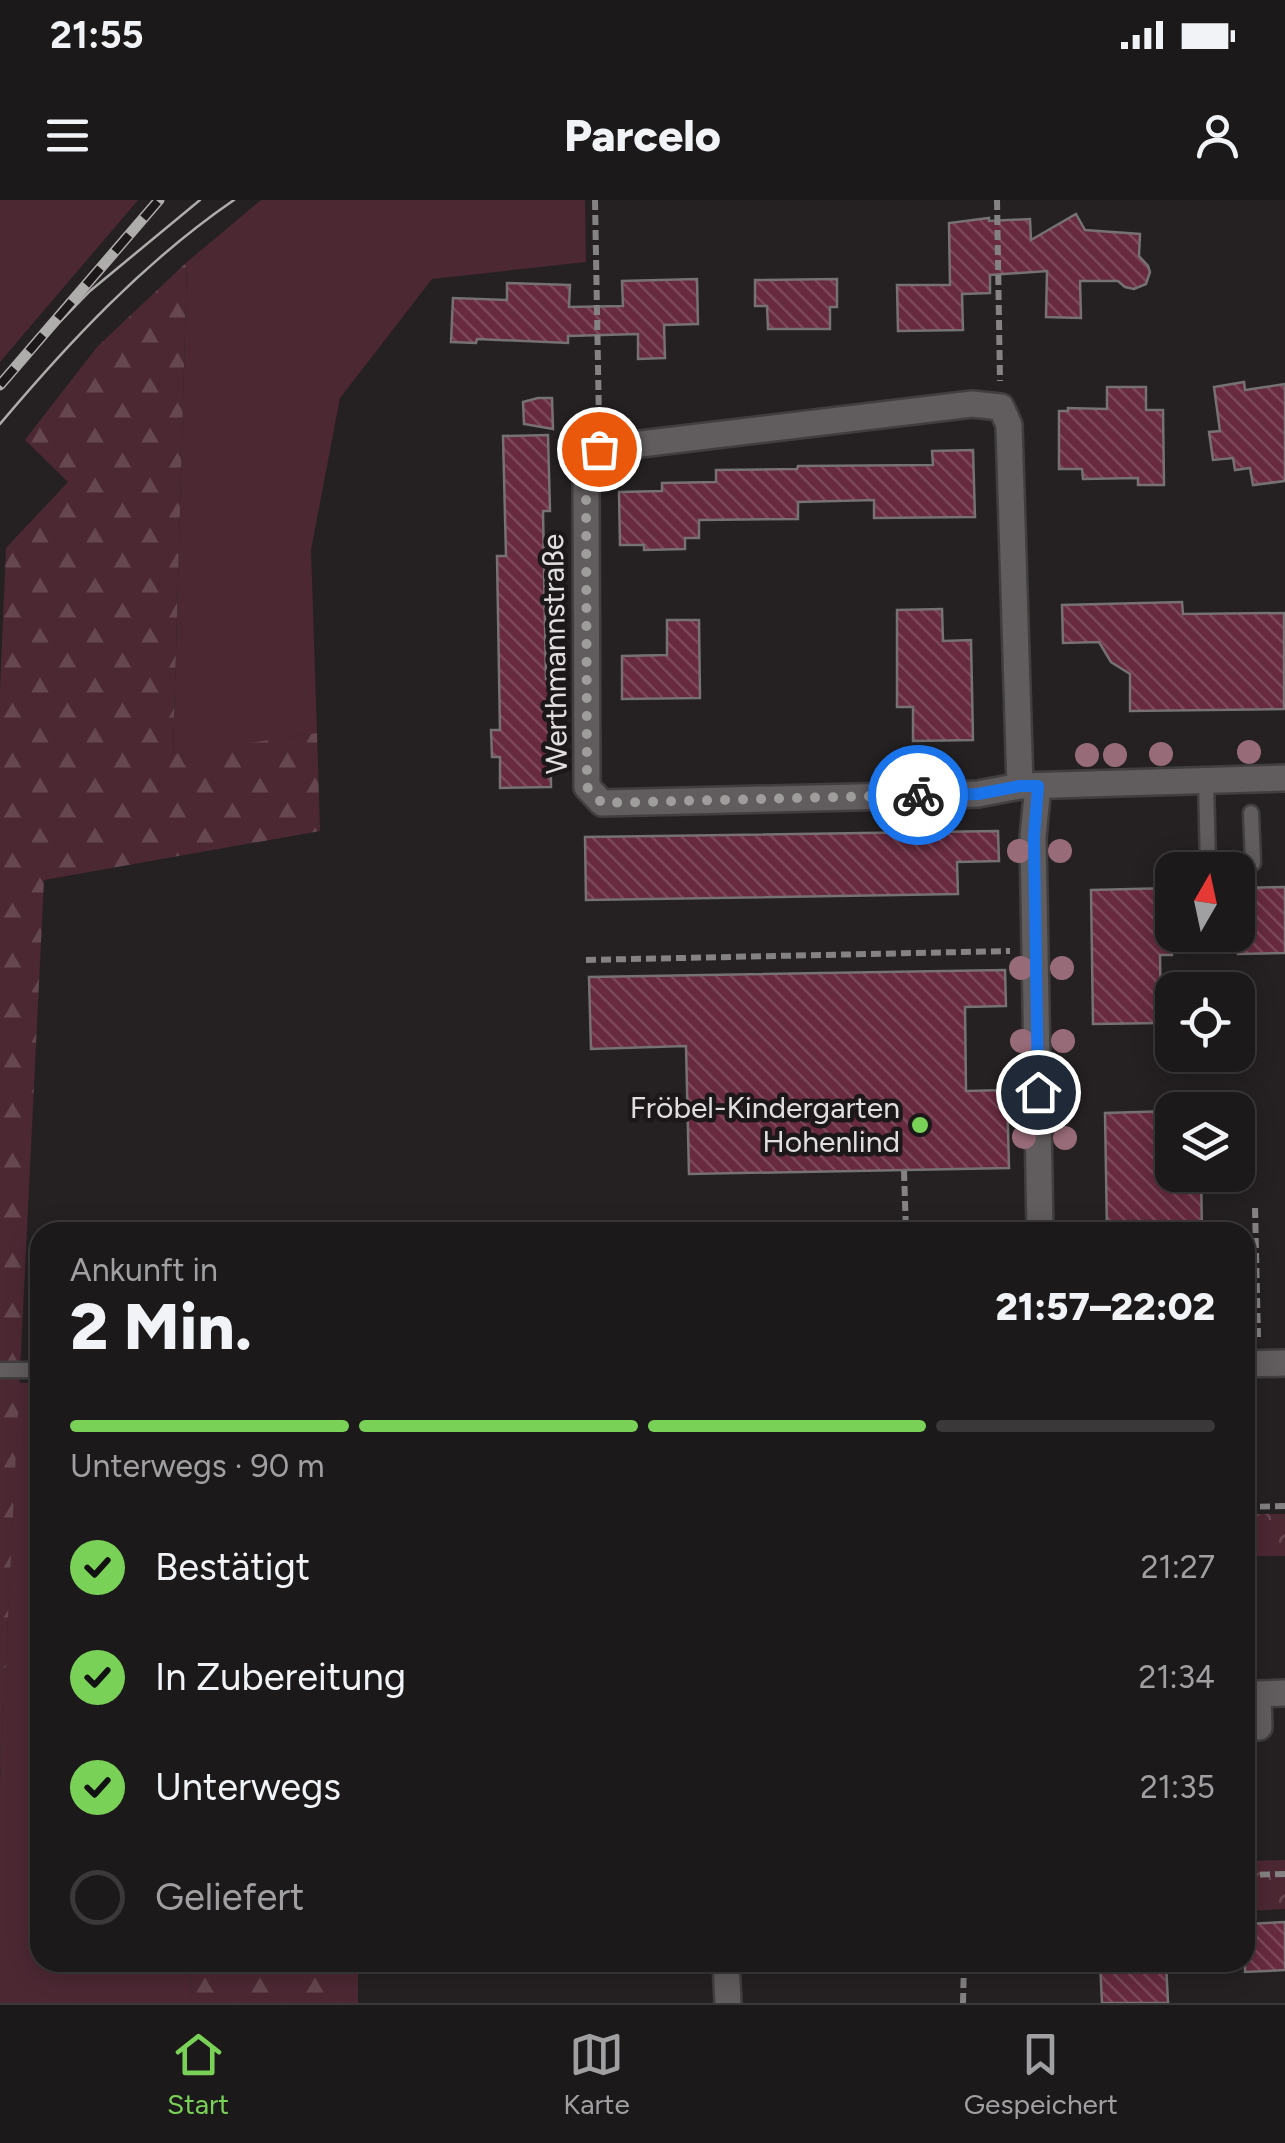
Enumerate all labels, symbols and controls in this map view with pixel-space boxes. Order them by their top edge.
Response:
text: 21:55 [50,12,144,58]
icon: menu [40,108,95,163]
text: Parcelo [564,108,721,162]
icon: person [1190,108,1245,163]
pin [557,407,642,492]
icon: bag [572,422,627,477]
street label: Werthmannstraße [534,533,575,775]
courier [868,745,968,845]
icon: bike [891,768,946,823]
north arrow [1155,852,1255,952]
map controls [1155,852,1255,1192]
button: locate [1155,972,1255,1072]
pin [996,1050,1081,1135]
icon: home [1011,1065,1066,1120]
place label: Fröbel-Kindergarten Hohenlind [630,1089,900,1160]
button: layers [1155,1092,1255,1192]
marker: Fröbel-Kindergarten Hohenlind [909,1114,931,1136]
text: Ankunft in [70,1251,218,1289]
text: 21:57–22:02 [996,1284,1215,1330]
text: 2 Min. [70,1287,252,1365]
text: Unterwegs · 90 m [70,1447,324,1485]
icon: check [70,1540,125,1595]
text: Bestätigt [155,1544,310,1590]
text: 21:27 [1141,1548,1215,1586]
icon: check [70,1650,125,1705]
text: In Zubereitung [155,1654,406,1700]
text: 21:34 [1139,1658,1215,1696]
icon: check [70,1760,125,1815]
text: Unterwegs [155,1764,341,1810]
text: 21:35 [1140,1768,1215,1806]
text: Geliefert [155,1874,304,1920]
tab: Start [167,2027,229,2121]
tab: Karte [563,2027,630,2121]
tab: Gespeichert [964,2027,1118,2121]

